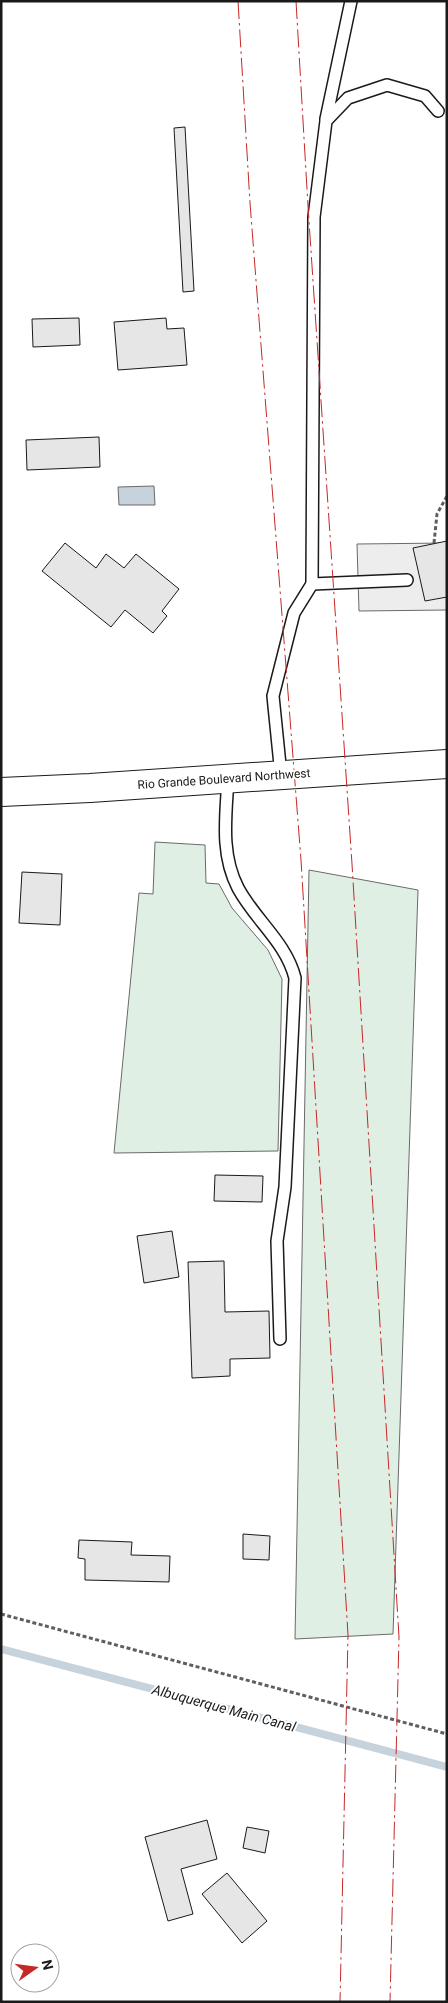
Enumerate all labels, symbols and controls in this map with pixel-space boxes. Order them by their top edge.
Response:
street label: Rio Grande Boulevard Northwest [137,766,311,792]
water label: Albuquerque Main Canal [150,1681,298,1735]
north arrow [10,1943,60,1993]
text: N [39,1958,57,1972]

